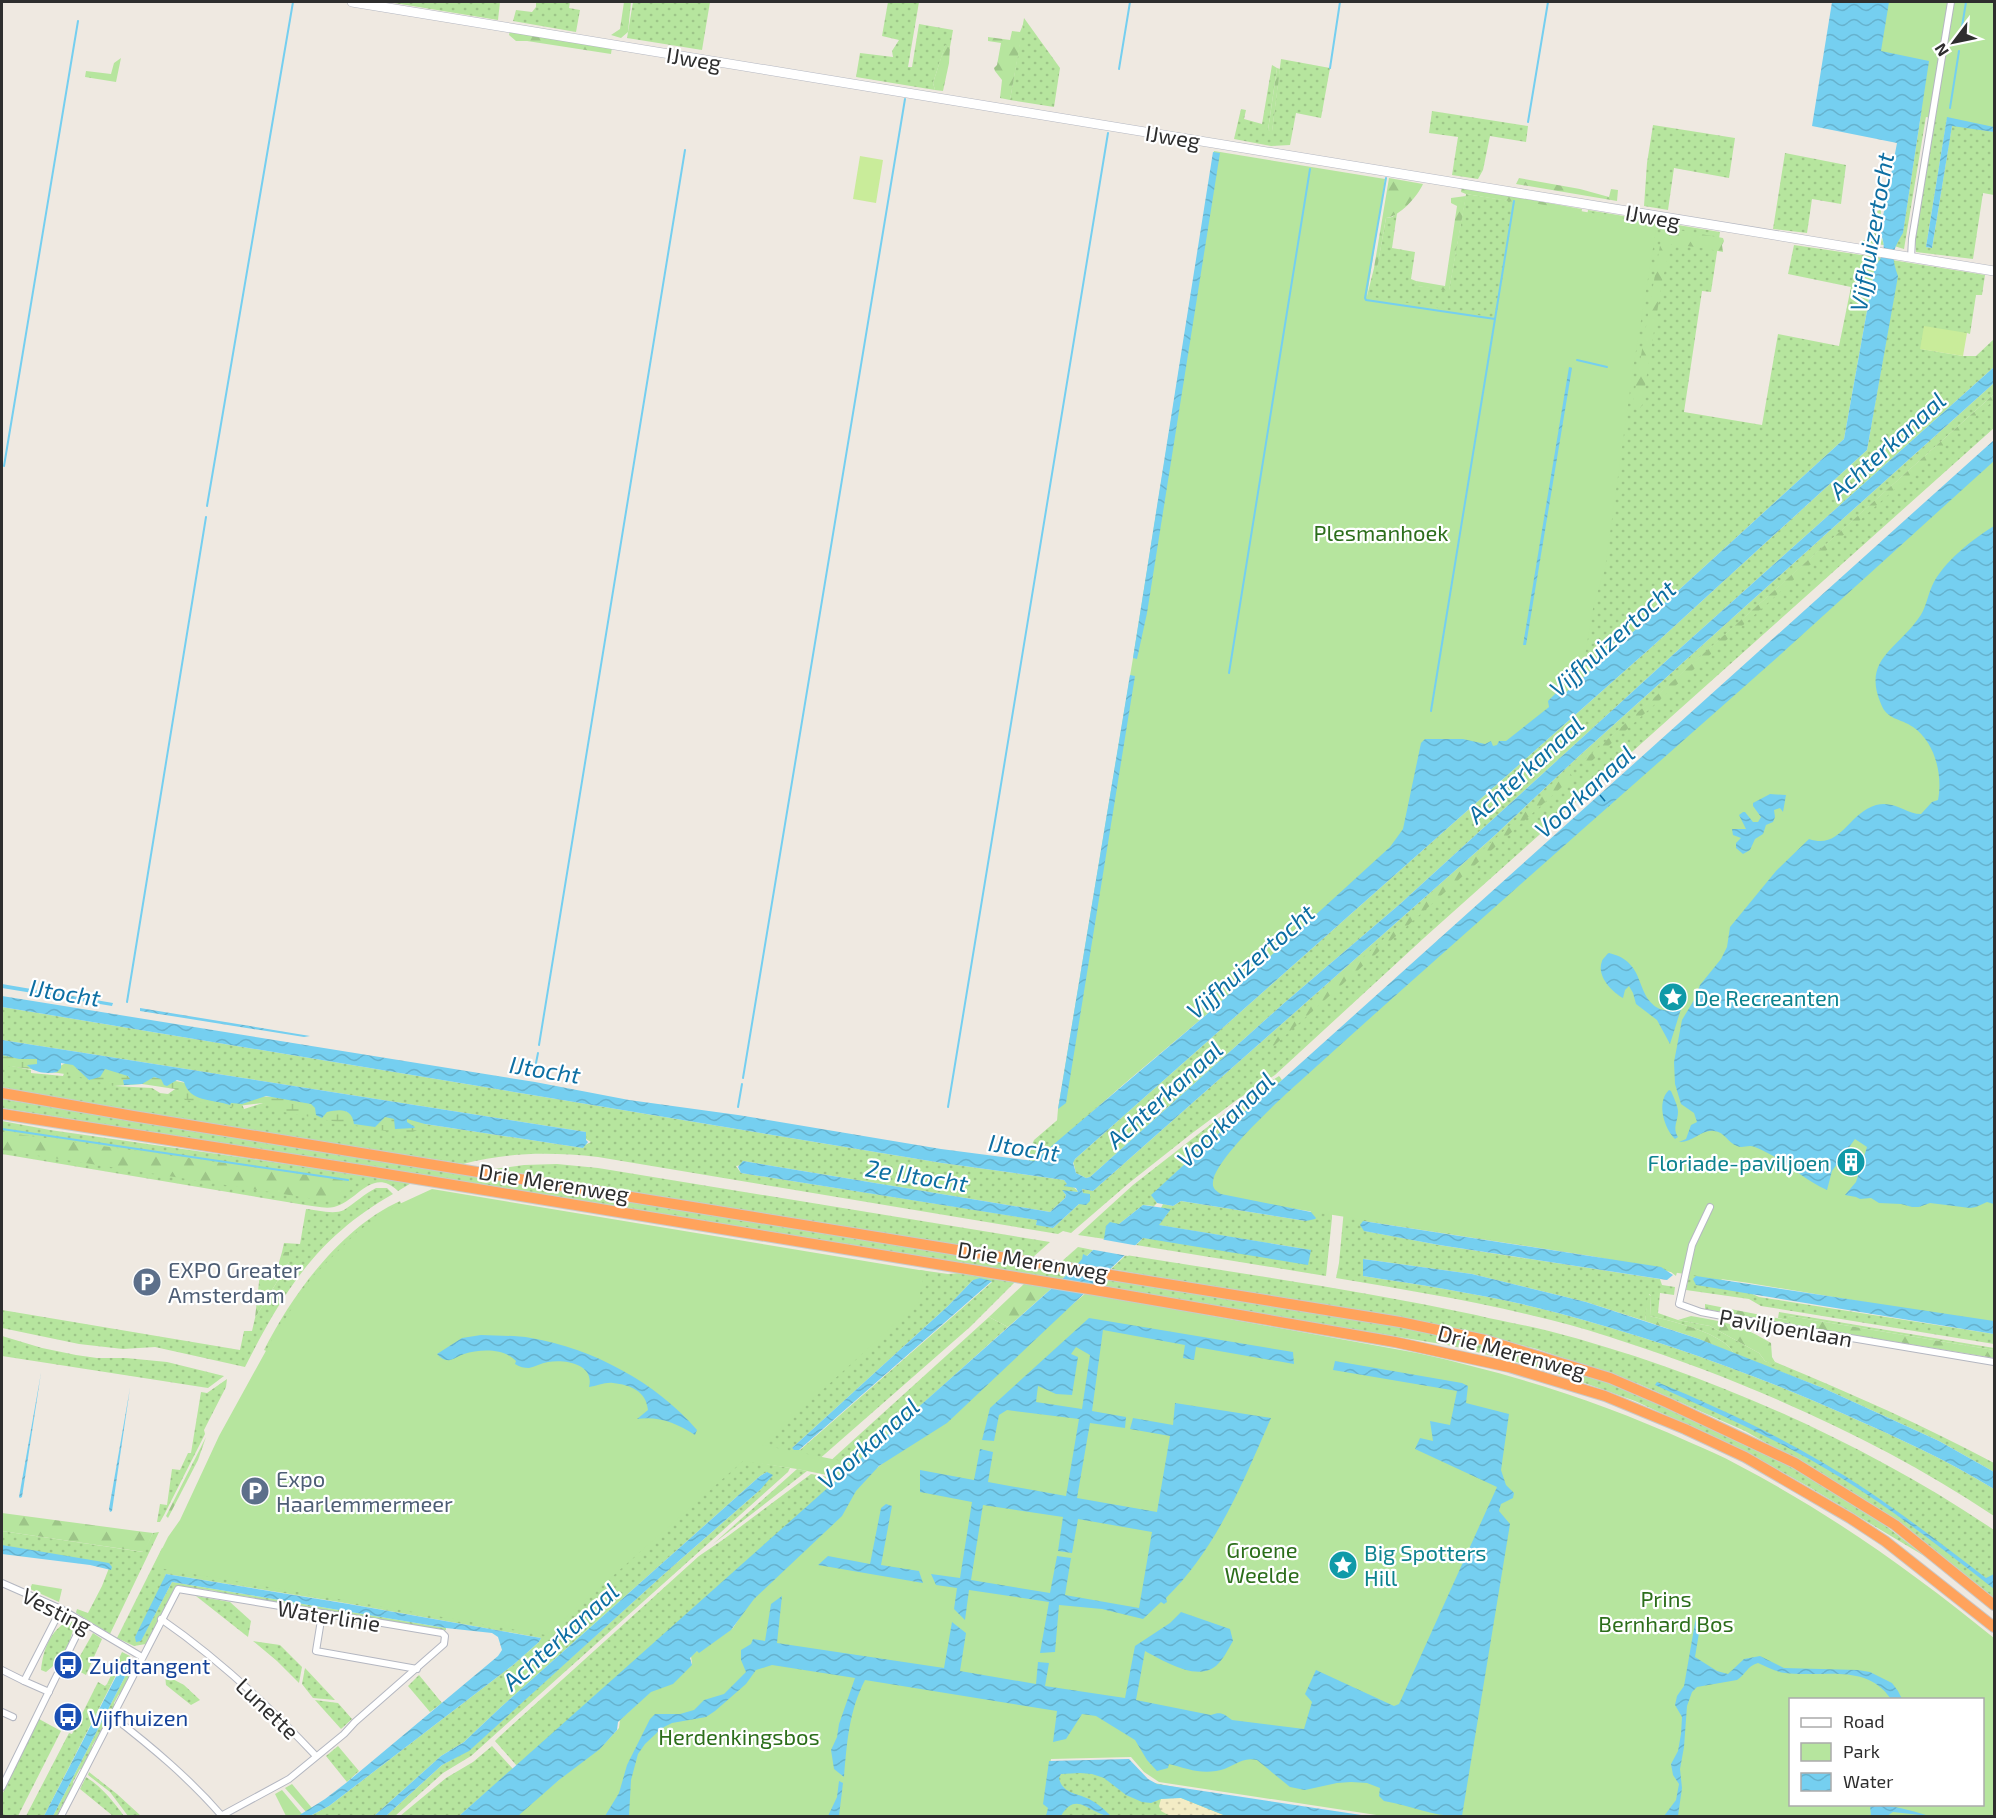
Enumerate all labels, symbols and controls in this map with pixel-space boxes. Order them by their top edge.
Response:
north arrow [1924,12,1984,72]
text: N [1930,40,1952,60]
street label: IJweg [665,41,723,75]
street label: IJweg [1144,119,1202,153]
water label: Vijfhuizertocht [1843,150,1899,314]
street label: IJweg [1623,198,1683,234]
water label: Achterkanaal [1822,385,1951,505]
park label: Plesmanhoek [1314,519,1448,545]
water label: Vijfhuizertocht [1543,573,1682,702]
water label: Achterkanaal [1460,709,1589,829]
water label: Voorkanaal [1528,738,1640,844]
water label: Vijfhuizertocht [1180,897,1321,1025]
water label: IJtocht [27,972,104,1012]
place icon: De Recreanten [1657,981,1689,1013]
place label: De Recreanten [1694,984,1840,1010]
water label: Achterkanaal [1099,1034,1228,1154]
water label: IJtocht [507,1049,584,1089]
water label: Voorkanaal [1170,1065,1280,1173]
water label: IJtocht [986,1127,1063,1167]
building icon: Floriade-paviljoen [1835,1146,1867,1178]
place label: Floriade-paviljoen [1647,1149,1830,1176]
water label: 2e IJtocht [864,1153,971,1198]
street label: Drie Merenweg [477,1157,631,1207]
street label: Drie Merenweg [956,1235,1110,1285]
place label: EXPO Greater Amsterdam [168,1256,302,1307]
parking icon: EXPO Greater Amsterdam [131,1266,163,1298]
street label: Paviljoenlaan [1717,1303,1855,1352]
street label: Drie Merenweg [1435,1319,1589,1383]
water label: Voorkanaal [811,1391,925,1495]
place label: Expo Haarlemmermeer [276,1465,453,1516]
parking icon: Expo Haarlemmermeer [239,1475,271,1507]
park label: Groene Weelde [1224,1536,1300,1587]
place label: Big Spotters Hill [1364,1539,1486,1590]
place icon: Big Spotters Hill [1327,1549,1359,1581]
water label: Achterkanaal [495,1576,624,1696]
street label: Vesting [18,1582,96,1638]
park label: Prins Bernhard Bos [1598,1585,1734,1636]
street label: Waterlinie [276,1594,382,1636]
bus stop icon: Zuidtangent [52,1649,84,1681]
place label: Zuidtangent [89,1652,210,1678]
street label: Lunette [231,1672,305,1744]
legend [1789,1698,1984,1806]
bus stop icon: Vijfhuizen [52,1701,84,1733]
place label: Vijfhuizen [89,1704,188,1731]
text: Road [1843,1710,1884,1732]
park label: Herdenkingsbos [658,1723,820,1749]
text: Park [1843,1740,1880,1762]
text: Water [1843,1770,1893,1792]

